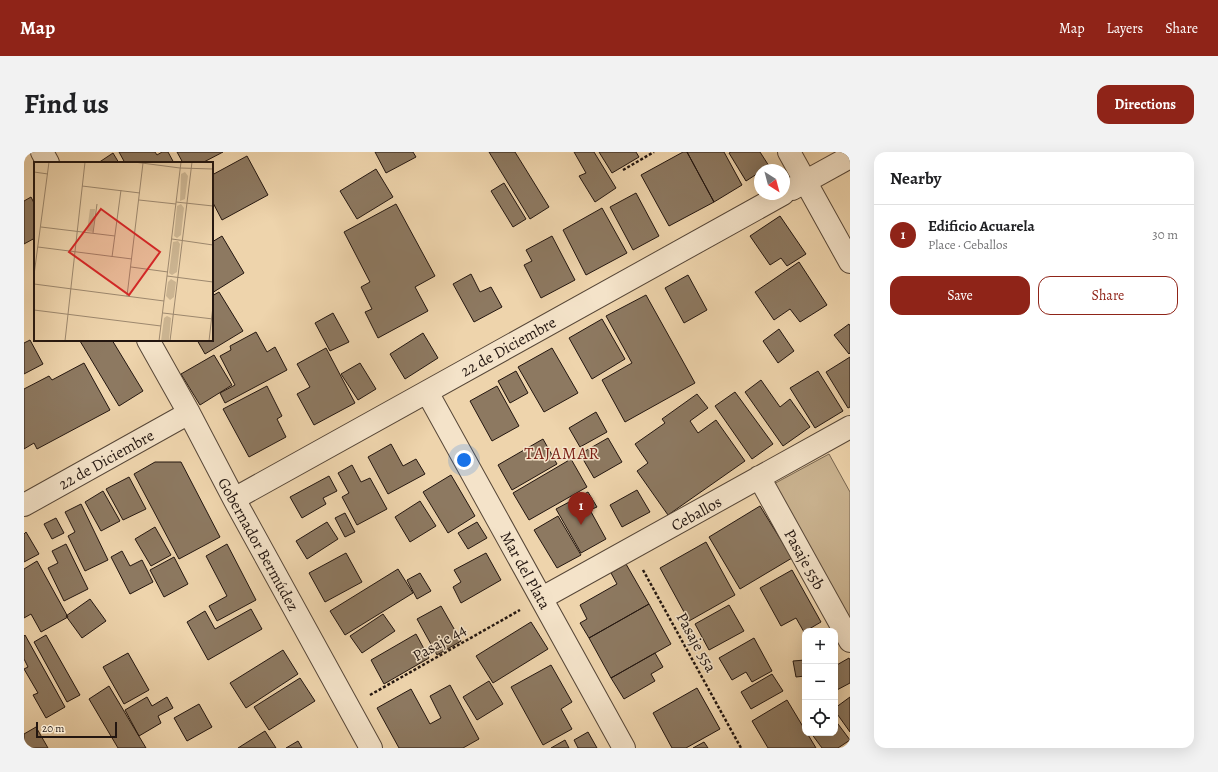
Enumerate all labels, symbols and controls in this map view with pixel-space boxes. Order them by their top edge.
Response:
text: Map [20,15,55,41]
text: Map [1059,19,1085,38]
text: Layers [1107,19,1143,38]
text: Share [1165,19,1198,38]
text: Find us [24,85,109,123]
button: Directions [1097,85,1194,124]
inset map [34,162,213,341]
north arrow [754,164,790,200]
text: Nearby [890,167,941,190]
text: Edificio Acuarela [928,216,1035,236]
text: 1 [901,226,905,243]
text: 30 m [1152,226,1178,243]
text: Place · Ceballos [928,236,1008,253]
button: Save [890,276,1030,315]
button: Share [1038,276,1178,315]
street label: 22 de Diciembre [457,312,560,382]
street label: 22 de Diciembre [55,425,158,495]
district label: TAJAMAR [524,442,600,465]
your location [454,450,474,470]
street label: Gobernador Bermúdez [212,474,304,615]
street label: Ceballos [667,491,726,537]
pin: 1 [568,492,594,525]
street label: Pasaje 55b [778,525,830,594]
street label: Mar del Plata [495,528,556,614]
street label: Pasaje 55a [671,609,722,677]
street label: Pasaje 44 [409,619,470,667]
map controls [802,628,838,736]
button: + [802,628,838,664]
button: − [802,664,838,700]
button: locate [802,700,838,736]
scale bar [36,720,117,739]
text: 20 m [42,721,64,736]

